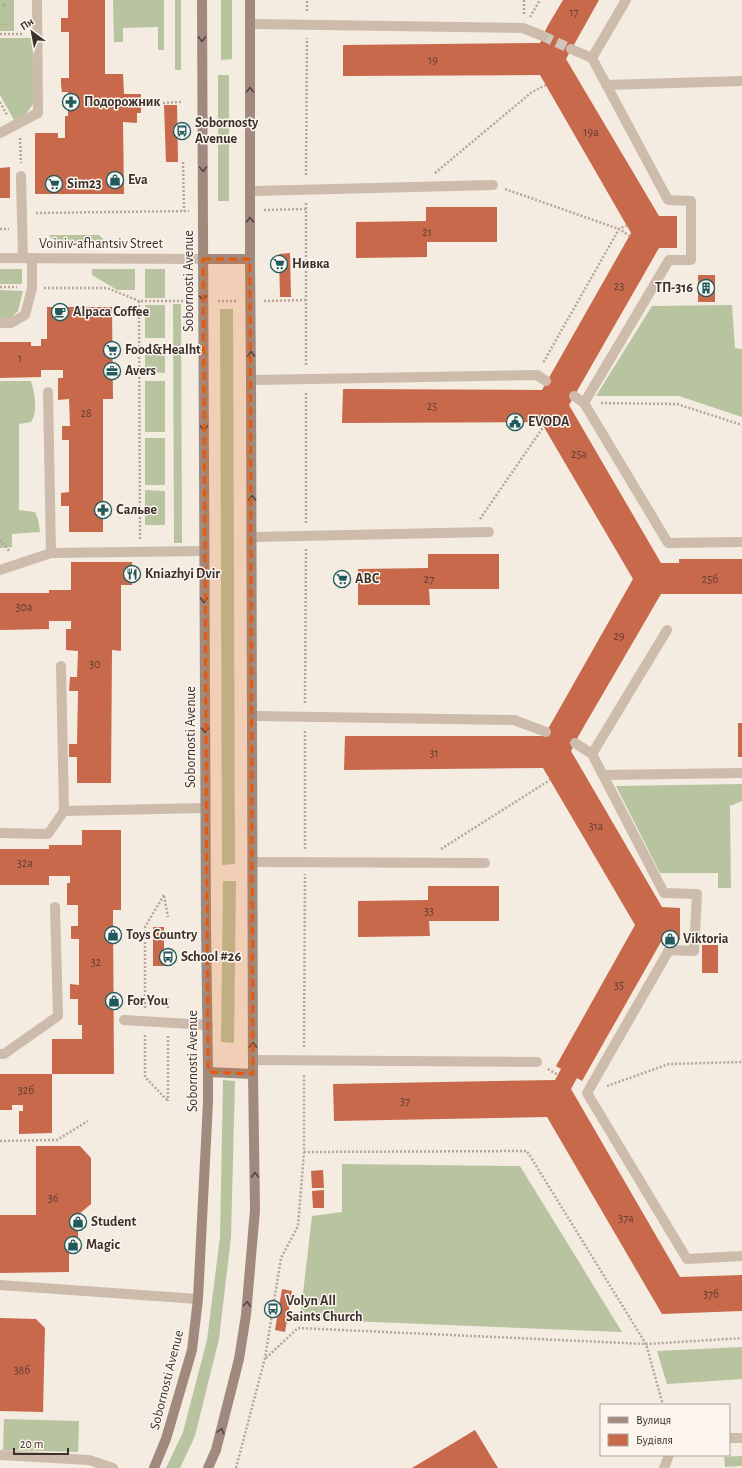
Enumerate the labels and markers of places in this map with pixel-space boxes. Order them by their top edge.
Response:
pharmacy icon: Подорожник [61,92,81,112]
place label: Подорожник [84,95,160,109]
place label: Sobornosty Avenue [195,116,259,146]
bus stop icon: Sobornosty Avenue [172,121,192,141]
shop icon: Eva [105,170,125,190]
place label: Eva [128,173,148,187]
supermarket icon: Sim23 [44,174,64,194]
place label: Sim23 [67,177,102,191]
supermarket icon: Нивка [269,254,289,274]
place label: Нивка [292,257,330,271]
building icon: ТП-316 [696,278,716,298]
place label: ТП-316 [655,281,693,295]
cafe icon: Alpaca Coffee [50,302,70,322]
place label: Alpaca Coffee [73,305,149,319]
supermarket icon: Food&Healht [102,340,122,360]
place label: Food&Healht [125,343,201,357]
office icon: Avers [102,361,122,381]
place label: Avers [125,364,156,378]
public building icon: EVODA [505,412,525,432]
place label: EVODA [528,415,570,429]
pharmacy icon: Сальве [93,500,113,520]
place label: Сальве [116,503,158,517]
restaurant icon: Kniazhyi Dvir [122,564,142,584]
place label: Kniazhyi Dvir [145,567,220,581]
supermarket icon: АВС [332,569,352,589]
place label: АВС [355,572,380,586]
shop icon: Toys Country [103,925,123,945]
place label: Toys Country [126,928,198,942]
shop icon: Viktoria [660,929,680,949]
place label: Viktoria [683,932,729,946]
bus stop icon: School #26 [158,947,178,967]
place label: School #26 [181,950,241,964]
shop icon: For You [104,991,124,1011]
place label: For You [127,994,169,1008]
shop icon: Student [68,1212,88,1232]
place label: Student [91,1215,136,1229]
shop icon: Magic [63,1235,83,1255]
place label: Magic [86,1238,120,1252]
place label: Volyn All Saints Church [286,1294,362,1324]
bus stop icon: Volyn All Saints Church [263,1299,283,1319]

